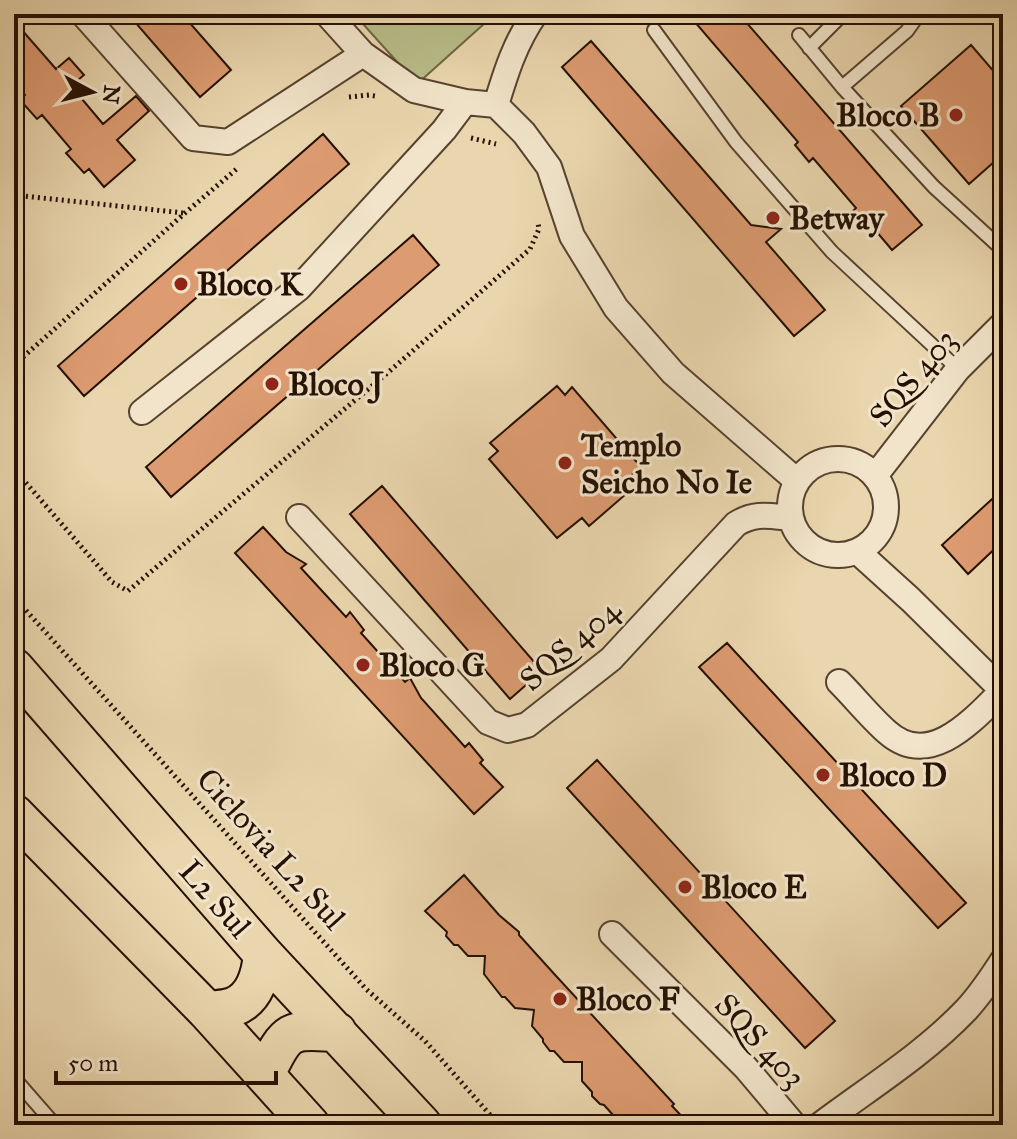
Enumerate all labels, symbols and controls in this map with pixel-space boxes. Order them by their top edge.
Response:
north arrow [52,52,132,132]
text: N [97,83,126,106]
place label: Bloco B [836,96,940,135]
marker: Bloco B [947,106,965,124]
place label: Betway [789,199,885,238]
marker: Betway [764,209,782,227]
place label: Bloco K [197,265,304,304]
marker: Bloco K [172,275,190,293]
street label: SQS 403 [861,321,965,435]
place label: Bloco J [288,365,385,404]
marker: Bloco J [263,375,281,393]
place label: Templo Seicho No Ie [581,426,752,502]
marker: Templo Seicho No Ie [556,454,574,472]
street label: SQS 404 [512,590,629,699]
place label: Bloco G [379,646,485,685]
marker: Bloco G [354,656,372,674]
place label: Bloco D [839,756,947,795]
street label: Ciclovia L2 Sul [189,760,353,938]
marker: Bloco D [814,766,832,784]
street label: L2 Sul [171,852,259,946]
place label: Bloco E [701,868,807,907]
marker: Bloco E [676,878,694,896]
place label: Bloco F [576,980,680,1019]
street label: SQS 403 [706,985,814,1097]
marker: Bloco F [551,990,569,1008]
scale bar [56,1035,276,1085]
text: 50 m [68,1048,118,1078]

